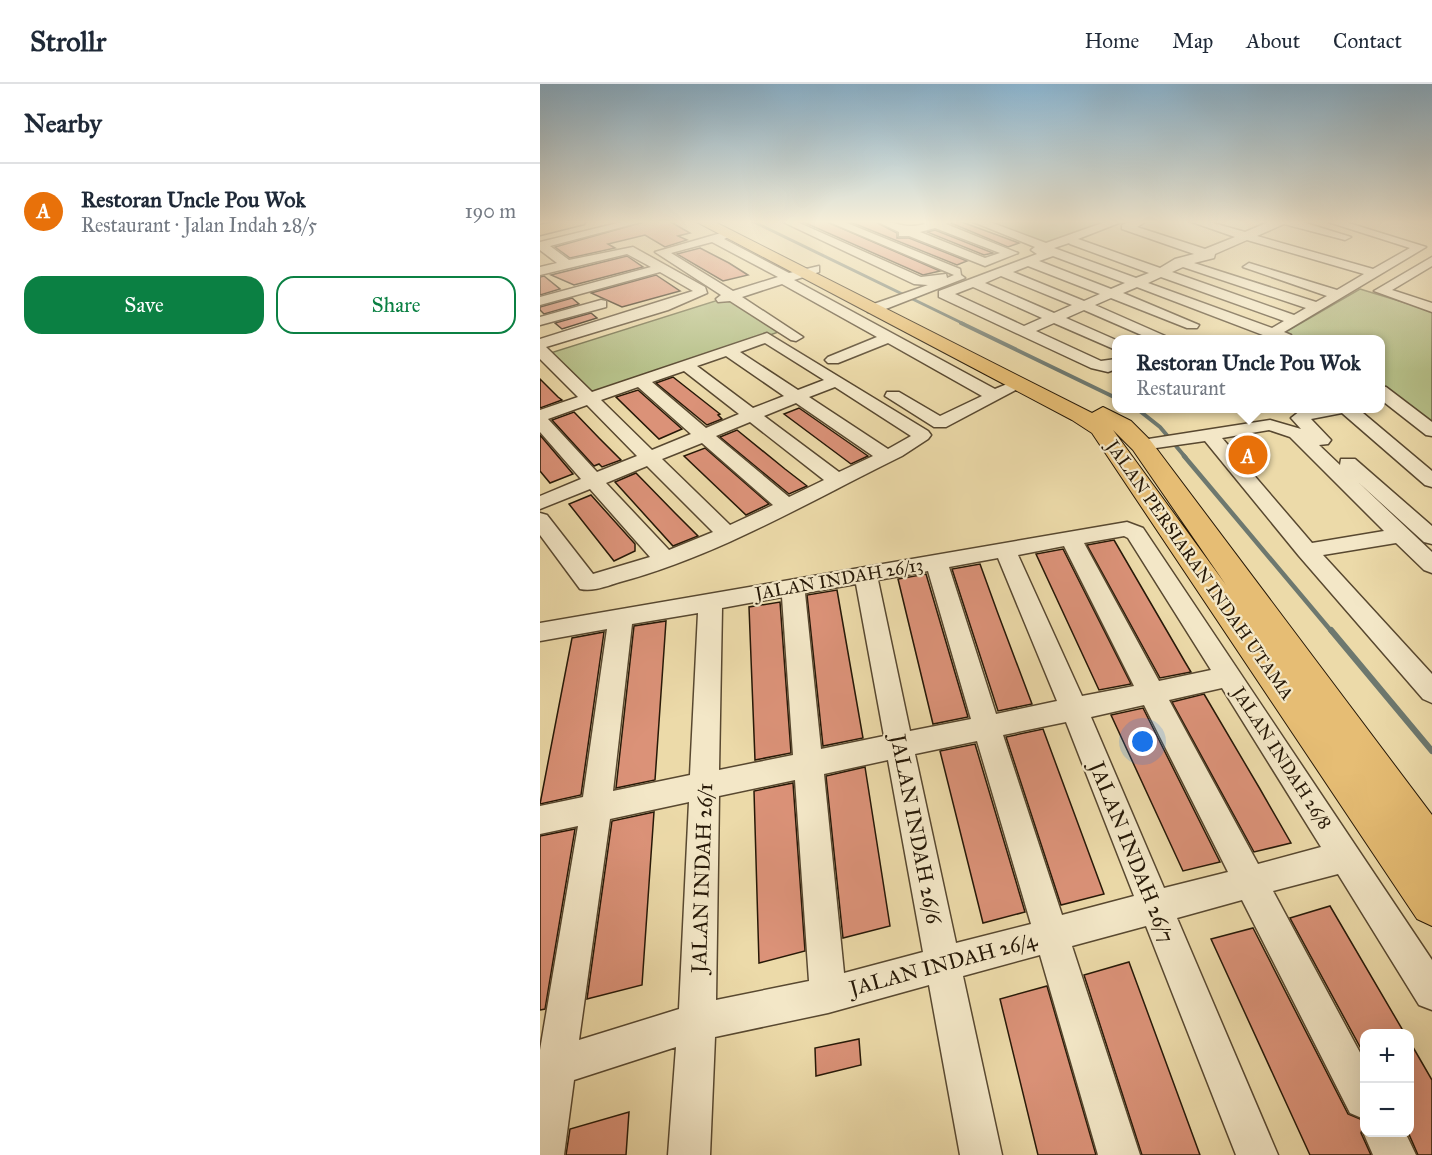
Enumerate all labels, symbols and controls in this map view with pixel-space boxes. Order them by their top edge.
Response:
text: Strollr [30,24,106,59]
text: Home [1084,28,1139,54]
text: Map [1172,28,1213,54]
text: About [1246,28,1300,54]
text: Contact [1333,28,1402,54]
text: Nearby [24,107,102,139]
text: Restoran Uncle Pou Wok [81,186,306,213]
text: A [37,199,50,223]
text: 190 m [465,199,516,223]
text: Restaurant · Jalan Indah 28/5 [81,213,317,237]
button: Save [24,276,264,334]
button: Share [276,276,516,334]
popup [1112,335,1385,413]
text: Restoran Uncle Pou Wok [1136,349,1361,376]
text: Restaurant [1136,376,1226,400]
pin: A [1228,432,1268,478]
street label: JALAN PERSIARAN INDAH UTAMA [1102,436,1298,704]
street label: JALAN INDAH 26/13 [751,553,925,606]
street label: JALAN INDAH 26/8 [1226,681,1336,834]
your location [1128,727,1157,756]
street label: JALAN INDAH 26/6 [884,730,947,927]
street label: JALAN INDAH 26/7 [1083,756,1180,946]
street label: JALAN INDAH 26/1 [686,783,718,975]
street label: JALAN INDAH 26/4 [845,926,1041,1002]
map controls [1360,1029,1414,1137]
button: + [1360,1029,1414,1083]
button: − [1360,1083,1414,1137]

